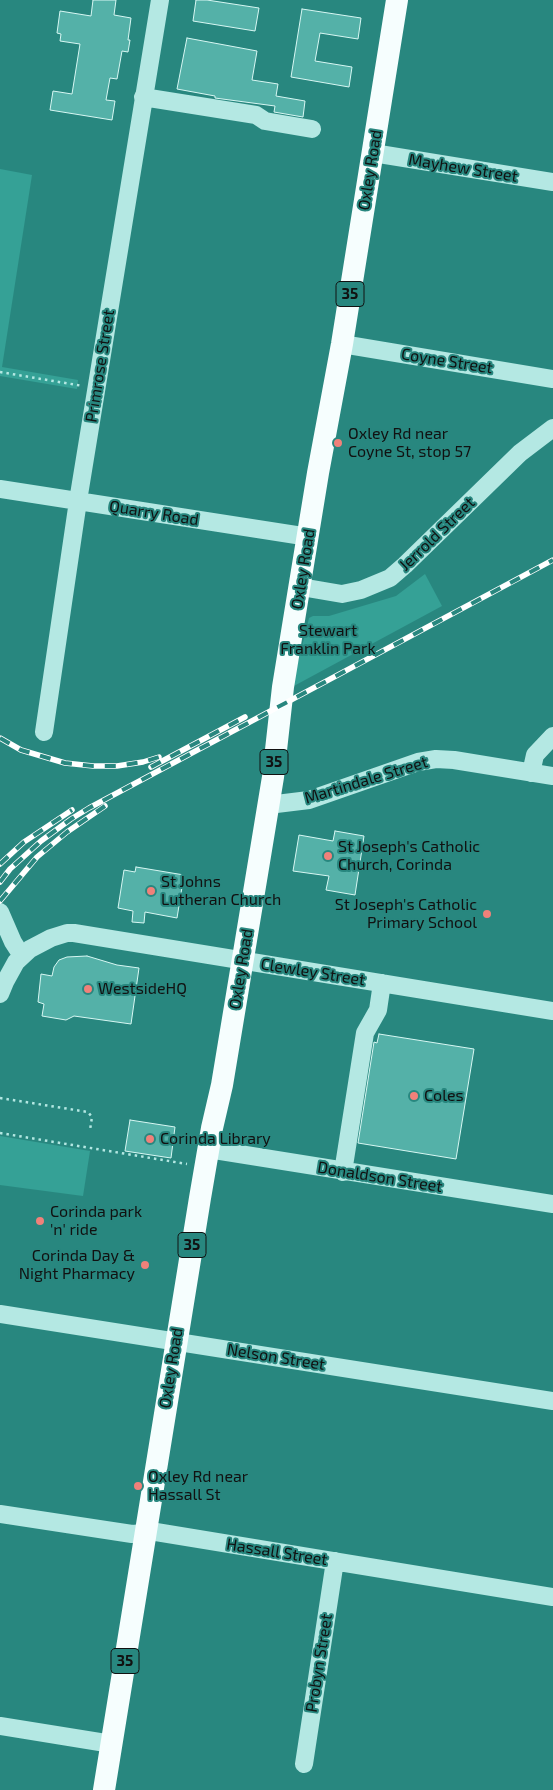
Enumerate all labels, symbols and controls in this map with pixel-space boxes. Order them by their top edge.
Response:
street label: Oxley Road [354,128,386,212]
street label: Mayhew Street [407,150,519,186]
road number: 35 [336,282,364,306]
street label: Primrose Street [82,308,118,424]
street label: Coyne Street [400,344,494,378]
place label: Oxley Rd near Coyne St, stop 57 [348,424,471,462]
marker: Oxley Rd near Coyne St, stop 57 [332,437,344,449]
street label: Jerrold Street [395,493,479,575]
street label: Quarry Road [108,496,200,530]
street label: Oxley Road [287,527,319,611]
park label: Stewart Franklin Park [280,621,376,659]
road number: 35 [260,750,288,774]
street label: Martindale Street [302,752,430,808]
place label: St Joseph's Catholic Church, Corinda [338,837,480,875]
marker: St Joseph's Catholic Church, Corinda [322,850,334,862]
place label: St Johns Lutheran Church [161,872,281,910]
marker: St Johns Lutheran Church [145,885,157,897]
place label: St Joseph's Catholic Primary School [335,895,477,933]
marker: St Joseph's Catholic Primary School [481,908,493,920]
street label: Oxley Road [225,927,257,1011]
street label: Clewley Street [259,954,367,990]
place label: WestsideHQ [98,979,187,999]
marker: WestsideHQ [82,983,94,995]
place label: Coles [424,1086,464,1106]
marker: Coles [408,1090,420,1102]
place label: Corinda Library [160,1129,271,1149]
marker: Corinda Library [144,1133,156,1145]
street label: Donaldson Street [316,1158,444,1196]
place label: Corinda park 'n' ride [50,1202,142,1240]
marker: Corinda park 'n' ride [34,1215,46,1227]
road number: 35 [178,1232,206,1258]
place label: Corinda Day & Night Pharmacy [19,1246,135,1284]
marker: Corinda Day & Night Pharmacy [139,1259,151,1271]
street label: Oxley Road [155,1326,187,1410]
street label: Nelson Street [226,1340,326,1374]
place label: Oxley Rd near Hassall St [148,1467,248,1505]
marker: Oxley Rd near Hassall St [132,1480,144,1492]
street label: Hassall Street [225,1535,329,1569]
street label: Probyn Street [302,1612,336,1714]
road number: 35 [111,1648,139,1674]

